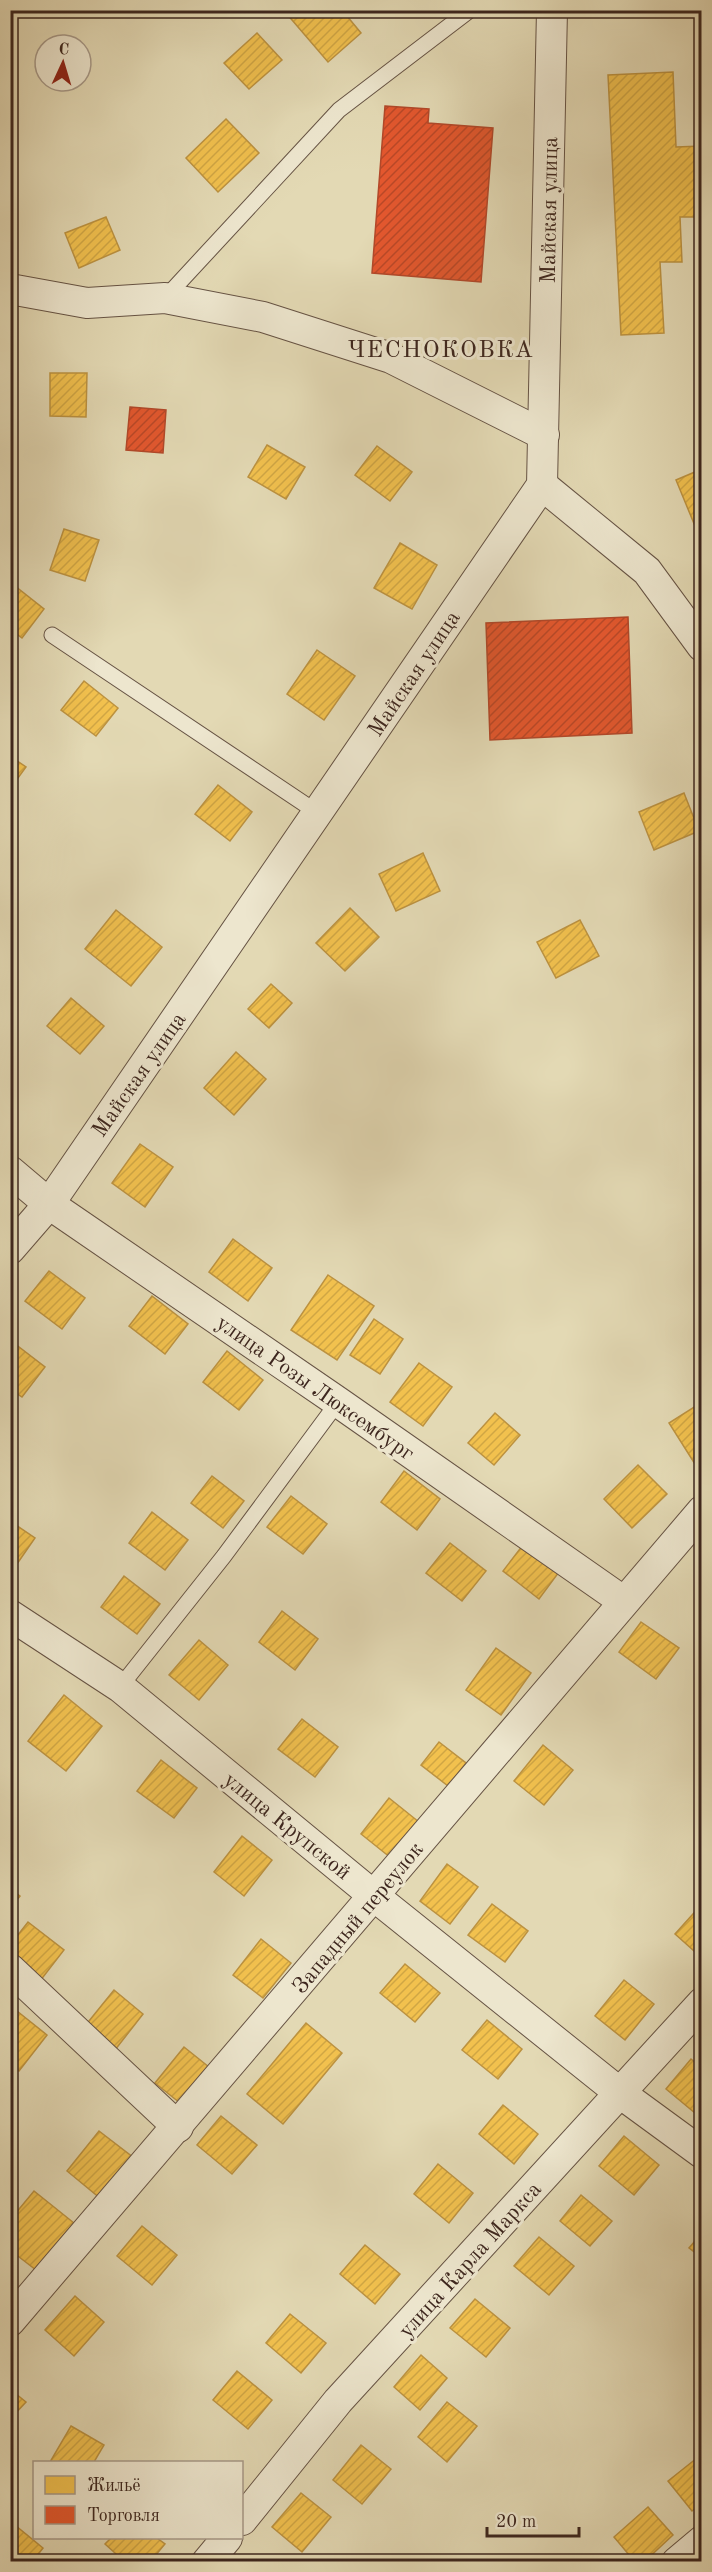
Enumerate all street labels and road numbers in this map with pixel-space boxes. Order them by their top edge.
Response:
street label: Майская улица [538,136,562,283]
street label: Майская улица [365,607,465,741]
street label: Майская улица [89,1009,191,1141]
street label: улица Розы Люксембург [212,1312,418,1465]
street label: улица Крупской [219,1769,354,1884]
street label: Западный переулок [289,1838,428,1998]
street label: улица Карла Маркса [395,2178,546,2342]

